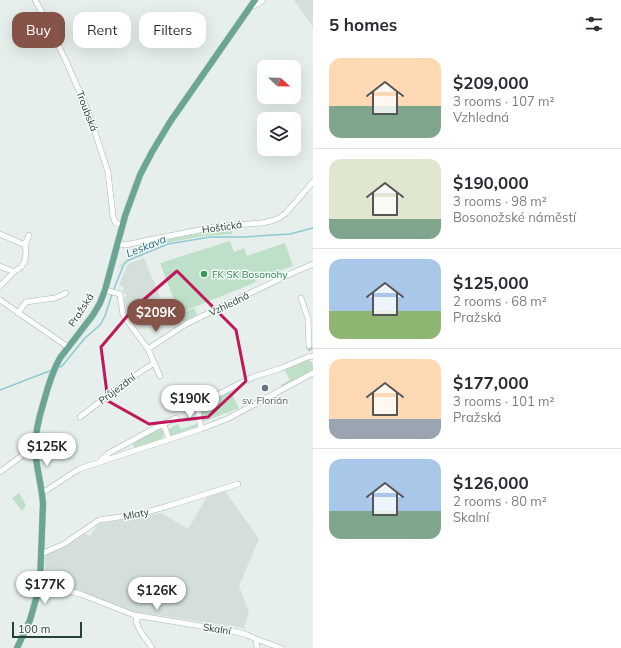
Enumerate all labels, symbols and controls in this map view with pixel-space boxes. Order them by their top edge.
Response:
chip: Buy [12,12,65,48]
chip: Rent [73,12,131,48]
chip: Filters [139,12,206,48]
icon: filters [583,13,605,35]
text: 5 homes [329,14,397,35]
north arrow [257,60,301,104]
map controls [257,60,301,156]
text: $209,000 [453,72,529,93]
icon: home [361,74,409,122]
street label: Troubská [73,89,101,133]
text: 3 rooms · 107 m² [453,93,554,109]
text: Vzhledná [453,109,509,125]
button: layers [257,112,301,156]
text: $190,000 [453,172,529,193]
icon: home [361,175,409,223]
text: 3 rooms · 98 m² [453,193,547,209]
text: Bosonožské náměstí [453,209,576,225]
street label: Hoštická [201,218,243,236]
water label: Leskava [124,232,168,260]
place label: FK SK Bosonohy [212,268,288,281]
marker: FK SK Bosonohy [199,269,209,279]
text: $125,000 [453,272,529,293]
icon: home [361,275,409,323]
street label: Vzhledná [207,289,251,319]
street label: Pražská [65,291,97,329]
text: 2 rooms · 68 m² [453,293,547,309]
pin: $209K [128,299,184,333]
text: $209K [136,304,176,320]
text: Pražská [453,309,501,325]
street label: Průjezdní [96,371,139,407]
text: $177,000 [453,372,529,393]
icon: home [361,375,409,423]
marker: sv. Florián [260,383,270,393]
pin: $190K [162,385,218,419]
text: $190K [170,390,210,406]
text: 3 rooms · 101 m² [453,393,554,409]
place label: sv. Florián [242,394,288,407]
text: Pražská [453,409,501,425]
pin: $125K [19,433,75,467]
text: $125K [27,438,67,454]
text: $126,000 [453,472,529,493]
icon: home [361,475,409,523]
text: 2 rooms · 80 m² [453,493,547,509]
street label: Mlaty [122,505,151,523]
text: Skalní [453,509,489,525]
pin: $177K [17,571,73,605]
text: $177K [25,576,65,592]
pin: $126K [129,577,185,611]
text: $126K [137,582,177,598]
scale bar [12,620,82,639]
street label: Skalní [202,620,232,638]
text: 100 m [18,622,50,636]

